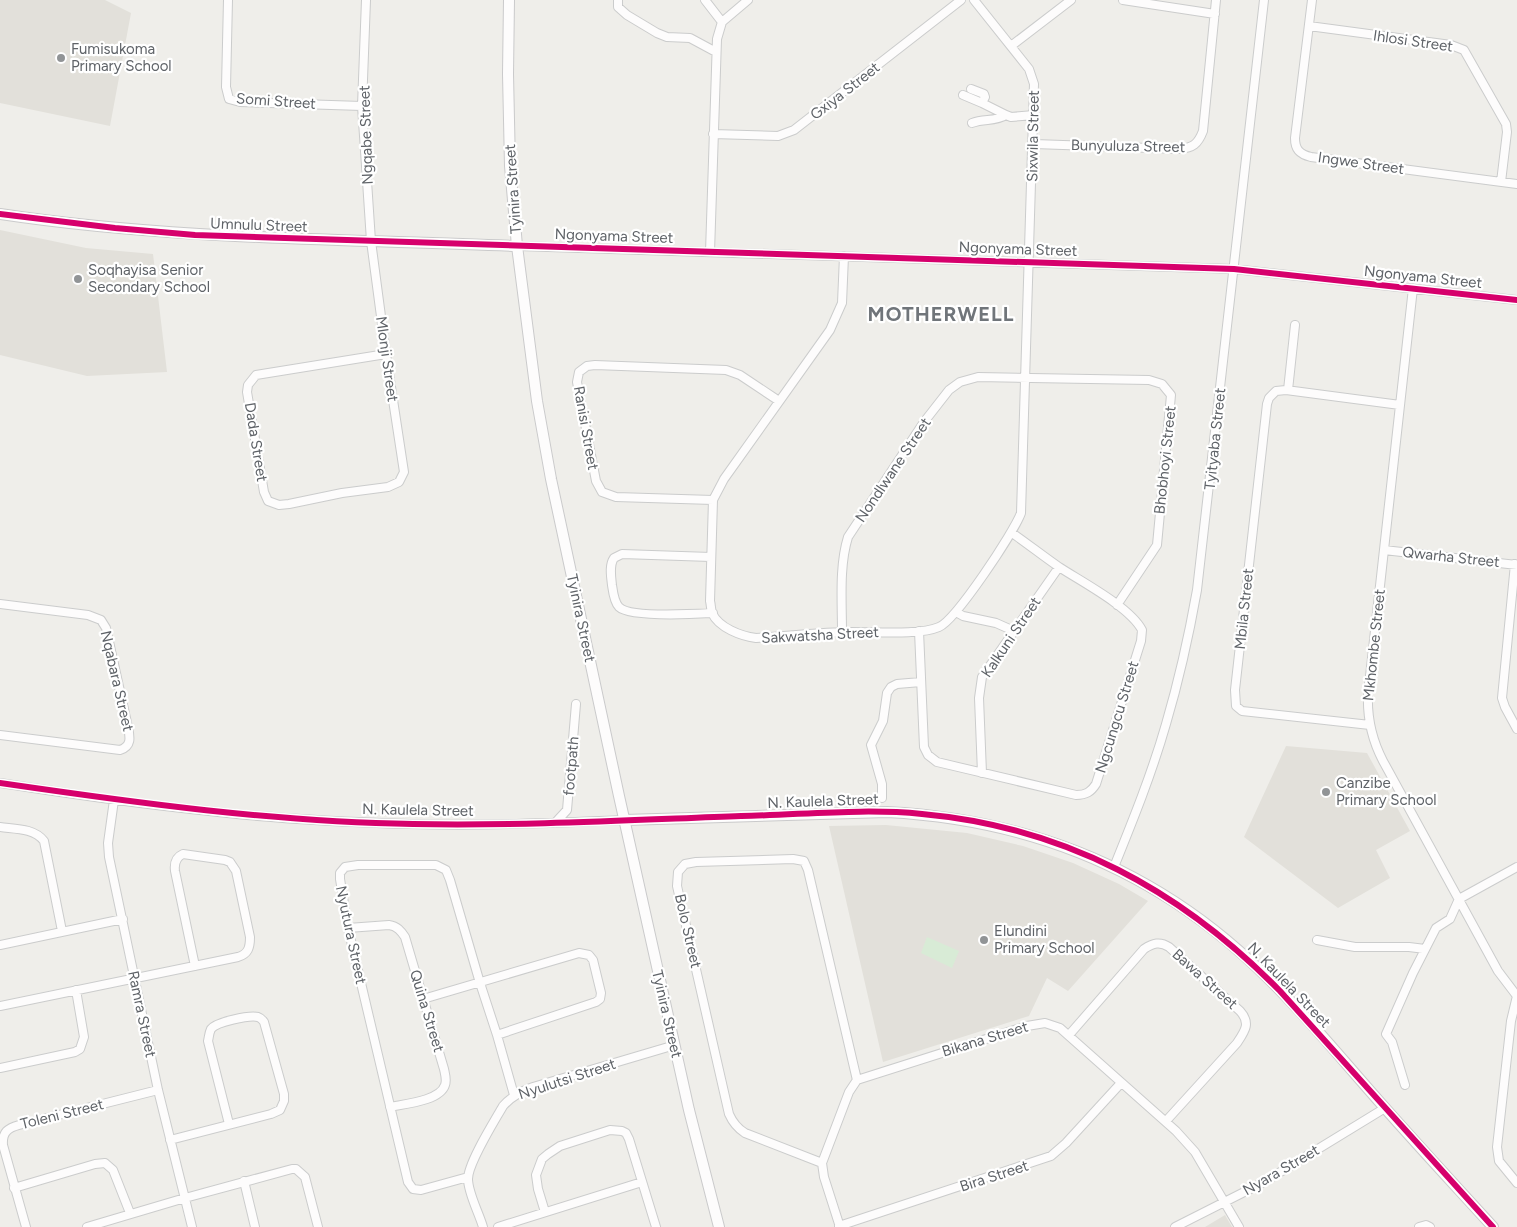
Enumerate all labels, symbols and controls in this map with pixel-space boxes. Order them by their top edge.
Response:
street label: Ihlosi Street [1372,26,1454,56]
place label: Fumisukoma Primary School [71,40,172,75]
marker: Fumisukoma Primary School [55,52,67,64]
street label: Gxiya Street [807,58,884,124]
street label: Ngqabe Street [355,85,377,185]
street label: Somi Street [236,89,317,113]
street label: Sixwila Street [1023,90,1043,182]
street label: Bunyuluza Street [1071,136,1186,156]
street label: Tyinira Street [501,143,525,234]
street label: Ingwe Street [1317,148,1406,178]
street label: Umnulu Street [210,214,308,236]
street label: Ngonyama Street [554,225,674,247]
street label: Ngonyama Street [958,238,1078,260]
place label: Soqhayisa Senior Secondary School [88,261,210,296]
street label: Ngonyama Street [1363,262,1483,292]
marker: Soqhayisa Senior Secondary School [72,273,84,285]
district label: MOTHERWELL [868,302,1014,326]
street label: Mlonji Street [372,315,402,403]
street label: Ranisi Street [570,385,602,472]
street label: Tyityaba Street [1201,387,1229,491]
street label: Dada Street [241,401,271,483]
street label: Bhobhoyi Street [1150,405,1180,515]
street label: Nondlwane Street [851,414,935,526]
street label: Qwarha Street [1401,543,1501,571]
street label: Mbila Street [1231,567,1257,651]
street label: Tyinira Street [563,572,599,664]
street label: Mkhombe Street [1359,588,1389,702]
street label: Kalkuni Street [977,593,1045,681]
street label: Sakwatsha Street [761,623,880,647]
street label: Nqabara Street [97,629,137,733]
street label: Ngcungcu Street [1091,658,1143,775]
street label: footpath [559,736,583,796]
place label: Canzibe Primary School [1336,774,1437,809]
marker: Canzibe Primary School [1320,786,1332,798]
street label: N. Kaulela Street [767,790,879,812]
street label: N. Kaulela Street [362,800,474,820]
street label: Nyutura Street [332,884,370,986]
street label: Bolo Street [671,892,705,970]
place label: Elundini Primary School [994,922,1095,957]
marker: Elundini Primary School [978,934,990,946]
street label: N. Kaulela Street [1244,939,1334,1032]
street label: Bawa Street [1169,945,1242,1013]
street label: Quina Street [406,968,448,1055]
street label: Tyinira Street [648,968,686,1060]
street label: Ramra Street [124,969,160,1059]
street label: Bikana Street [940,1017,1031,1061]
street label: Nyulutsi Street [516,1055,618,1103]
street label: Toleni Street [19,1095,106,1133]
street label: Nyara Street [1240,1141,1323,1199]
street label: Bira Street [957,1156,1031,1196]

